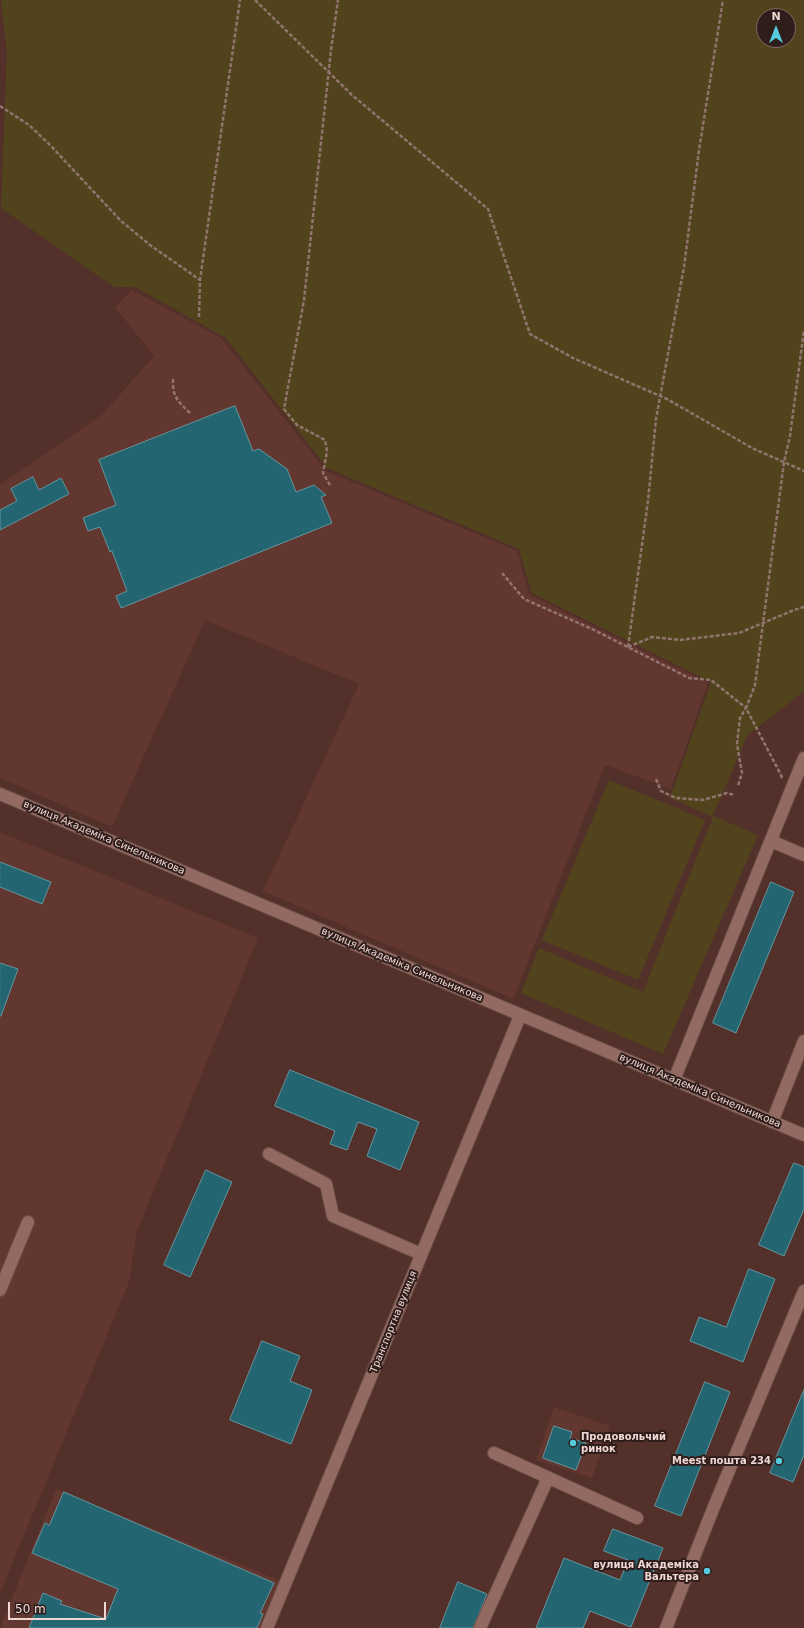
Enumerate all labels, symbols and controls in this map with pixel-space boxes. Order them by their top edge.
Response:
north arrow [756,8,796,48]
text: N [771,10,781,23]
street label: вулиця Академіка Синельникова [22,798,186,878]
street label: вулиця Академіка Синельникова [320,925,484,1005]
street label: вулиця Академіка Синельникова [618,1051,782,1131]
street label: Транспортна вулиця [368,1269,420,1375]
place label: Продовольчий ринок [581,1431,666,1454]
marker: Продовольчий ринок [568,1438,578,1448]
place label: Meest пошта 234 [672,1455,771,1467]
marker: Meest пошта 234 [774,1456,784,1466]
place label: вулиця Академіка Вальтера [593,1559,699,1582]
marker: вулиця Академіка Вальтера [702,1566,712,1576]
scale bar [10,1594,108,1620]
text: 50 m [15,1602,46,1616]

